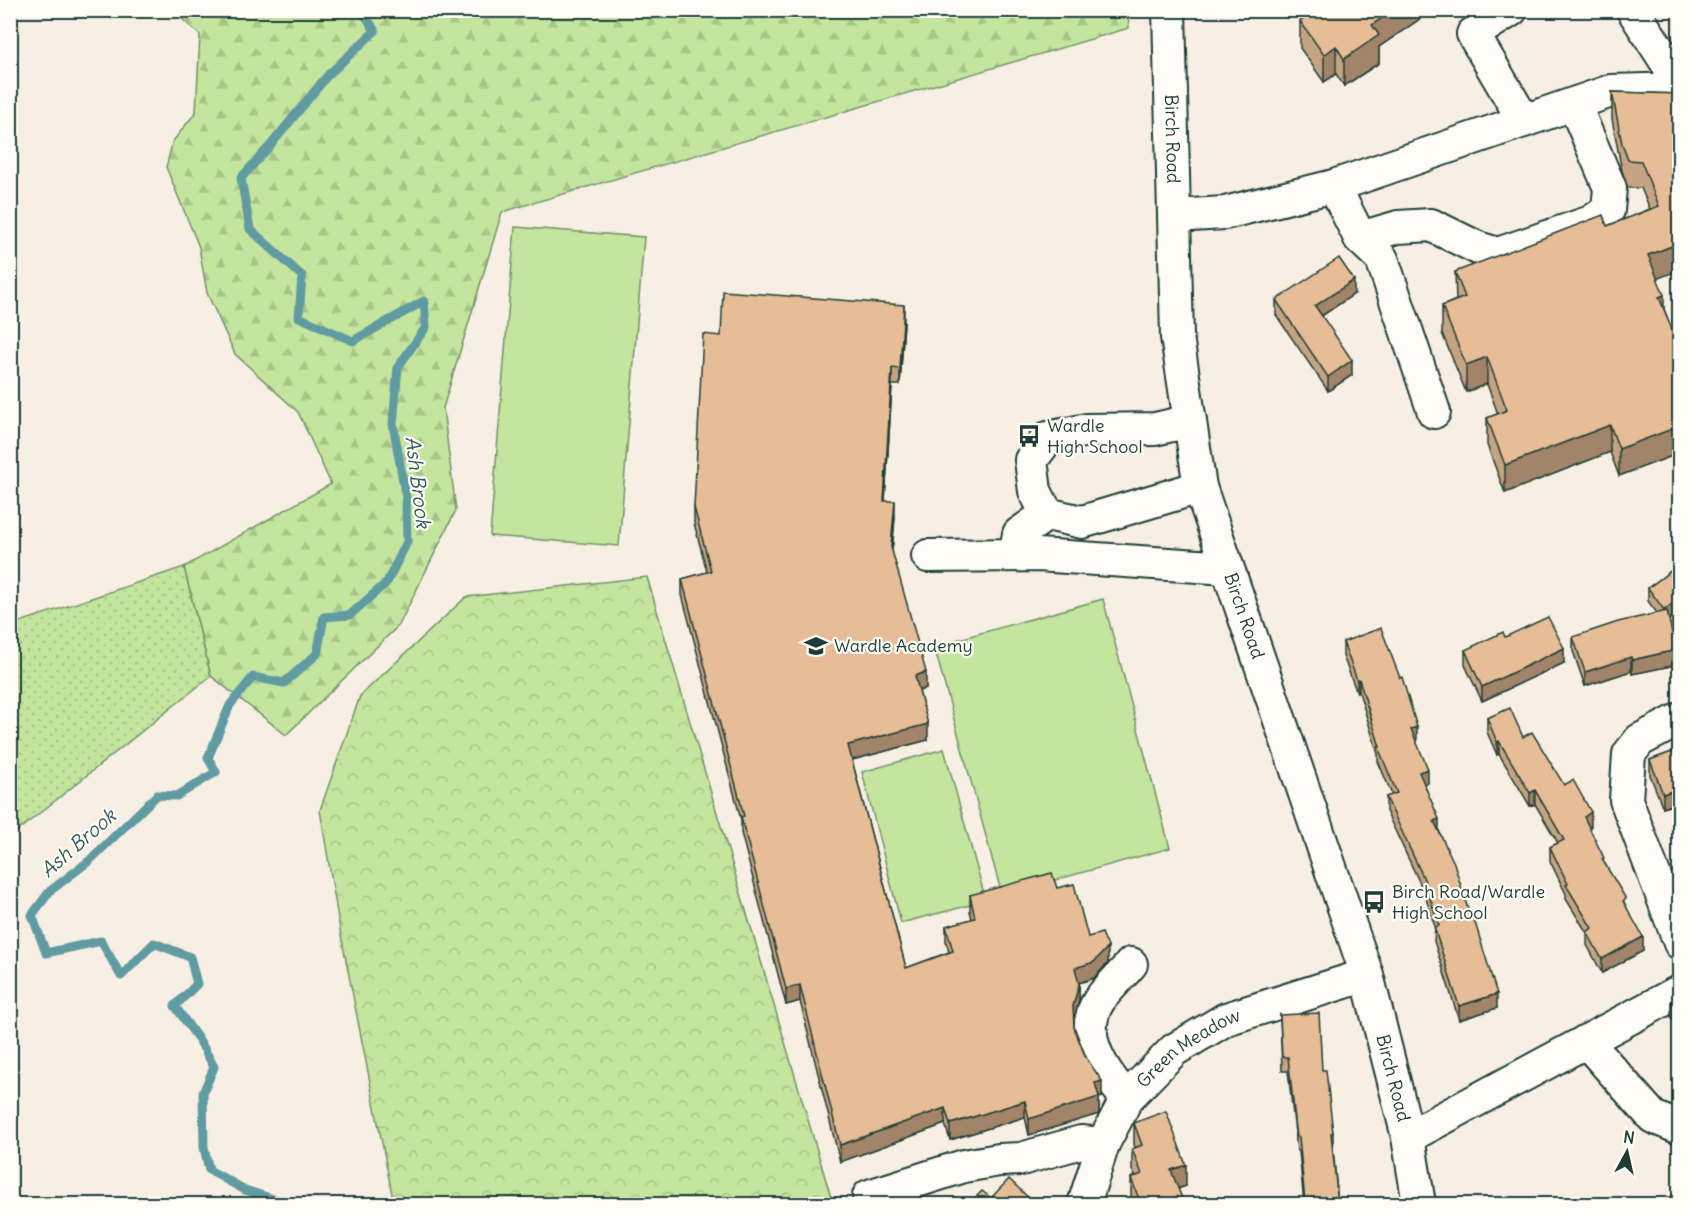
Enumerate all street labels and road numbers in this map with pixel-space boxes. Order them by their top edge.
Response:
street label: Birch Road [1160,94,1185,184]
street label: Birch Road [1219,570,1270,662]
street label: Green Meadow [1131,1003,1243,1092]
street label: Birch Road [1371,1032,1416,1124]

